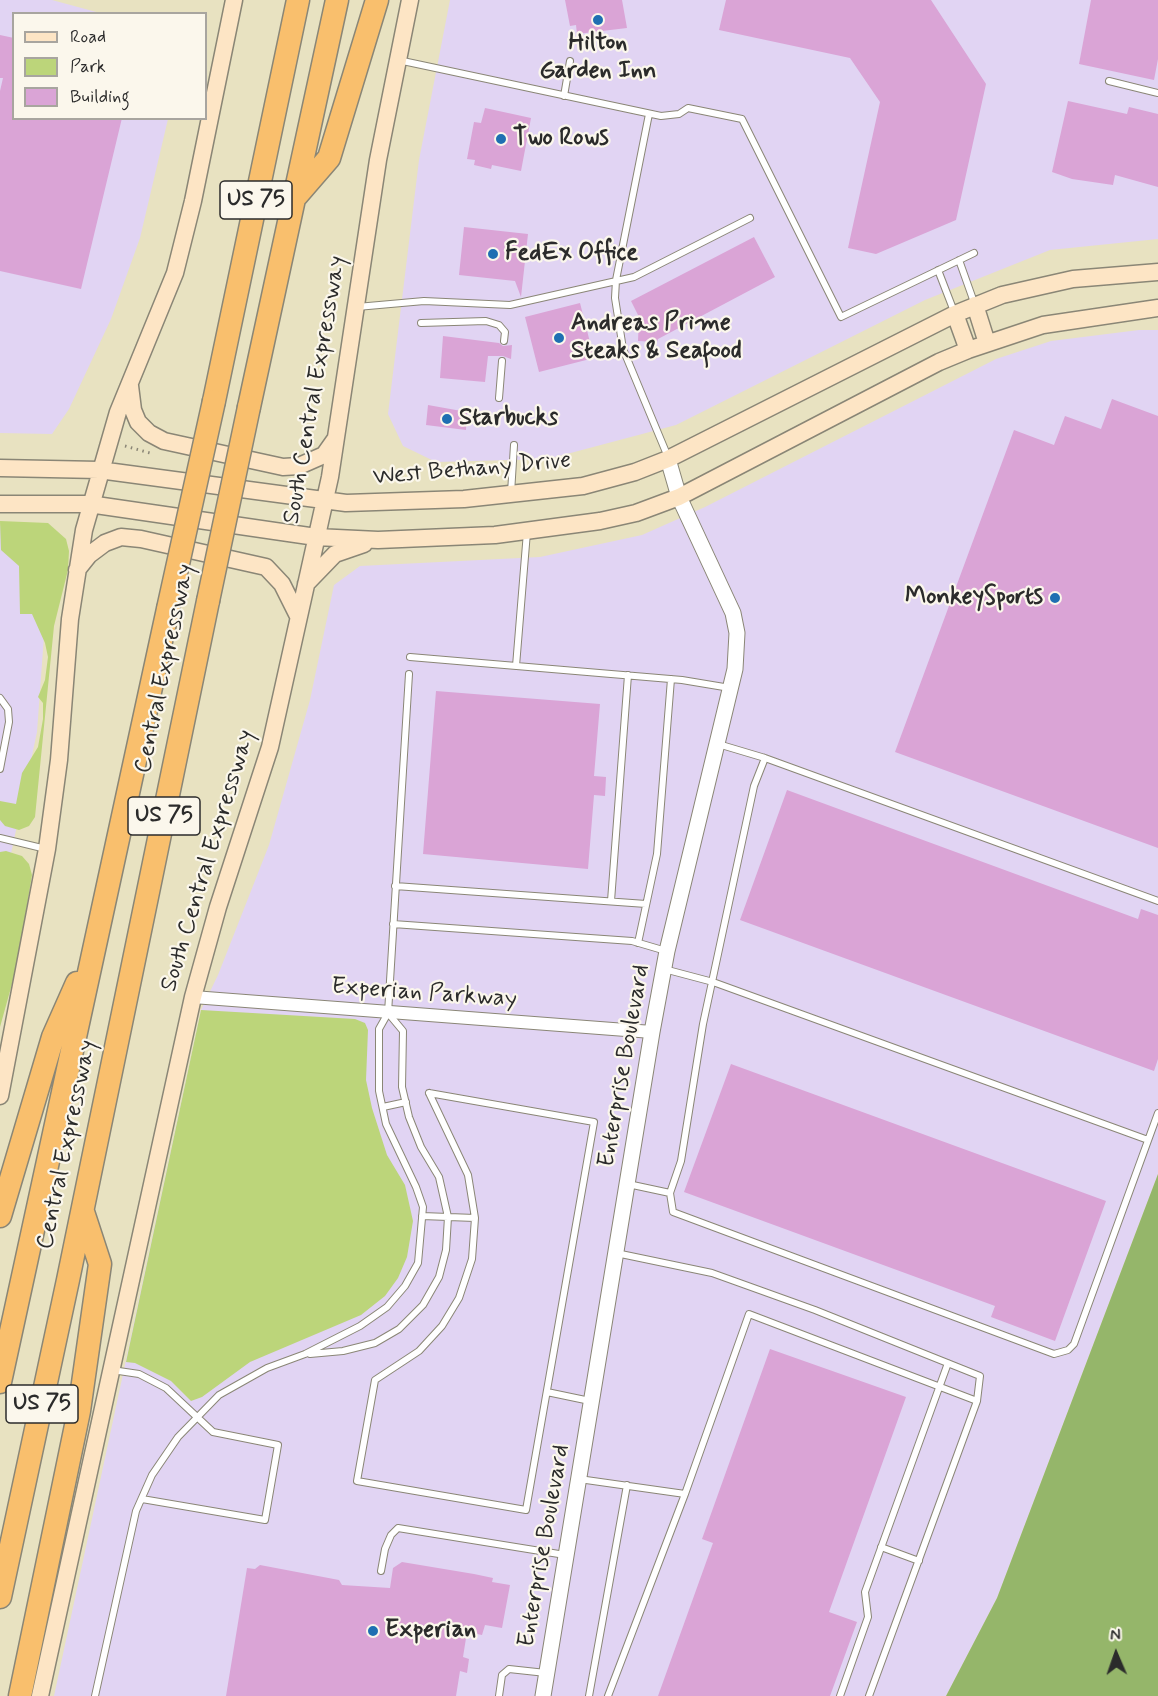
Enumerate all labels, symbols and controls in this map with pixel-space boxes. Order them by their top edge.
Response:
legend [12,12,207,120]
marker: Hilton Garden Inn [591,13,605,27]
text: Road [70,25,106,49]
place label: Hilton Garden Inn [540,30,656,86]
text: Park [70,55,106,79]
text: Building [70,85,130,109]
place label: Two Rows [513,125,609,153]
marker: Two Rows [494,132,508,146]
road number: US 75 [220,181,292,219]
place label: FedEx Office [505,240,638,268]
marker: FedEx Office [486,247,500,261]
street label: South Central Expressway [278,254,354,526]
place label: Andreas Prime Steaks & Seafood [571,310,742,366]
marker: Andreas Prime Steaks & Seafood [552,331,566,345]
place label: Starbucks [459,405,558,433]
marker: Starbucks [440,412,454,426]
street label: West Bethany Drive [372,447,572,493]
street label: Central Expressway [130,562,202,776]
place label: MonkeySports [905,584,1043,612]
marker: MonkeySports [1048,591,1062,605]
street label: South Central Expressway [155,727,263,995]
road number: US 75 [128,797,200,835]
street label: Enterprise Boulevard [593,962,657,1170]
street label: Experian Parkway [330,973,518,1015]
street label: Central Expressway [32,1038,104,1252]
road number: US 75 [6,1385,78,1423]
street label: Enterprise Boulevard [513,1442,577,1650]
place label: Experian [385,1617,476,1645]
marker: Experian [366,1624,380,1638]
north arrow [1086,1624,1146,1684]
text: N [1110,1625,1121,1646]

